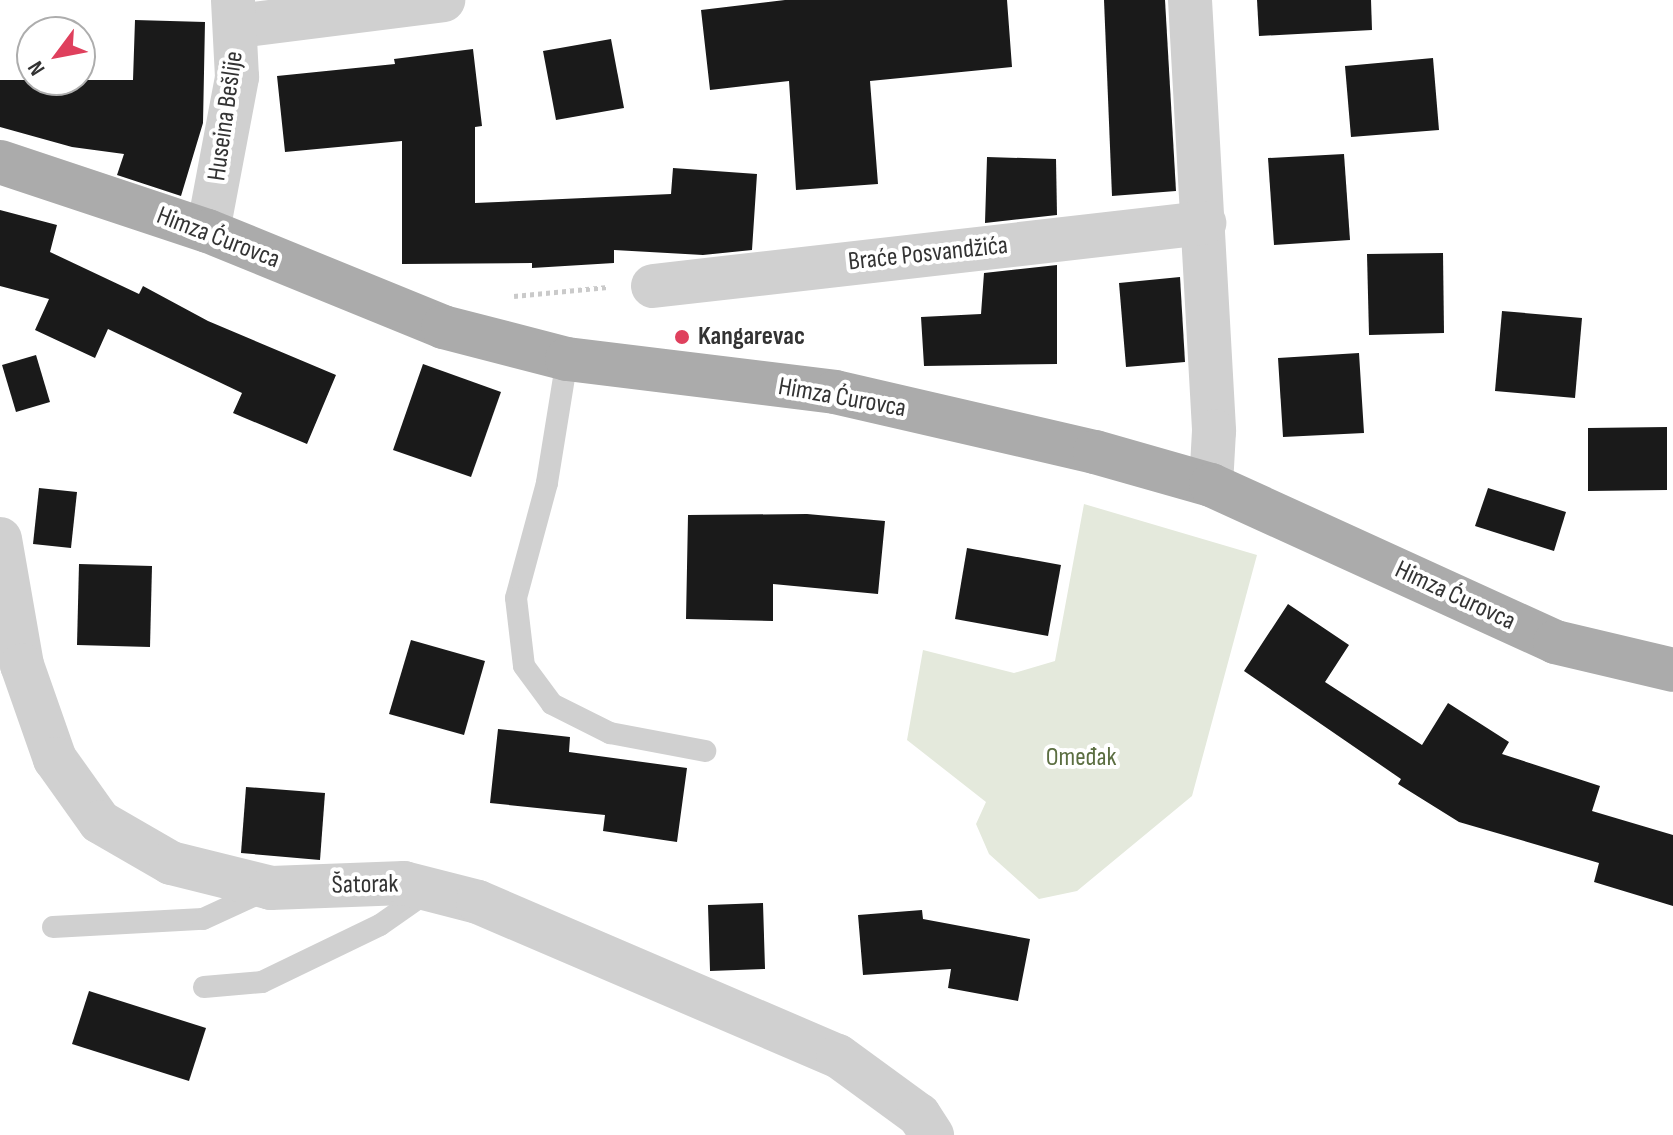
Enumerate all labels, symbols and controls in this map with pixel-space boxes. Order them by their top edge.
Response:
north arrow [16,16,96,96]
street label: Huseina Bešlije [201,49,251,183]
text: N [22,56,51,80]
street label: Himza Ćurovca [152,200,284,276]
street label: Braće Posvandžića [847,230,1009,278]
place label: Kangarevac [698,321,805,353]
marker: Kangarevac [673,328,691,346]
street label: Himza Ćurovca [776,371,908,425]
street label: Himza Ćurovca [1390,555,1520,637]
park label: Omeđak [1046,742,1116,774]
street label: Šatorak [331,869,399,901]

